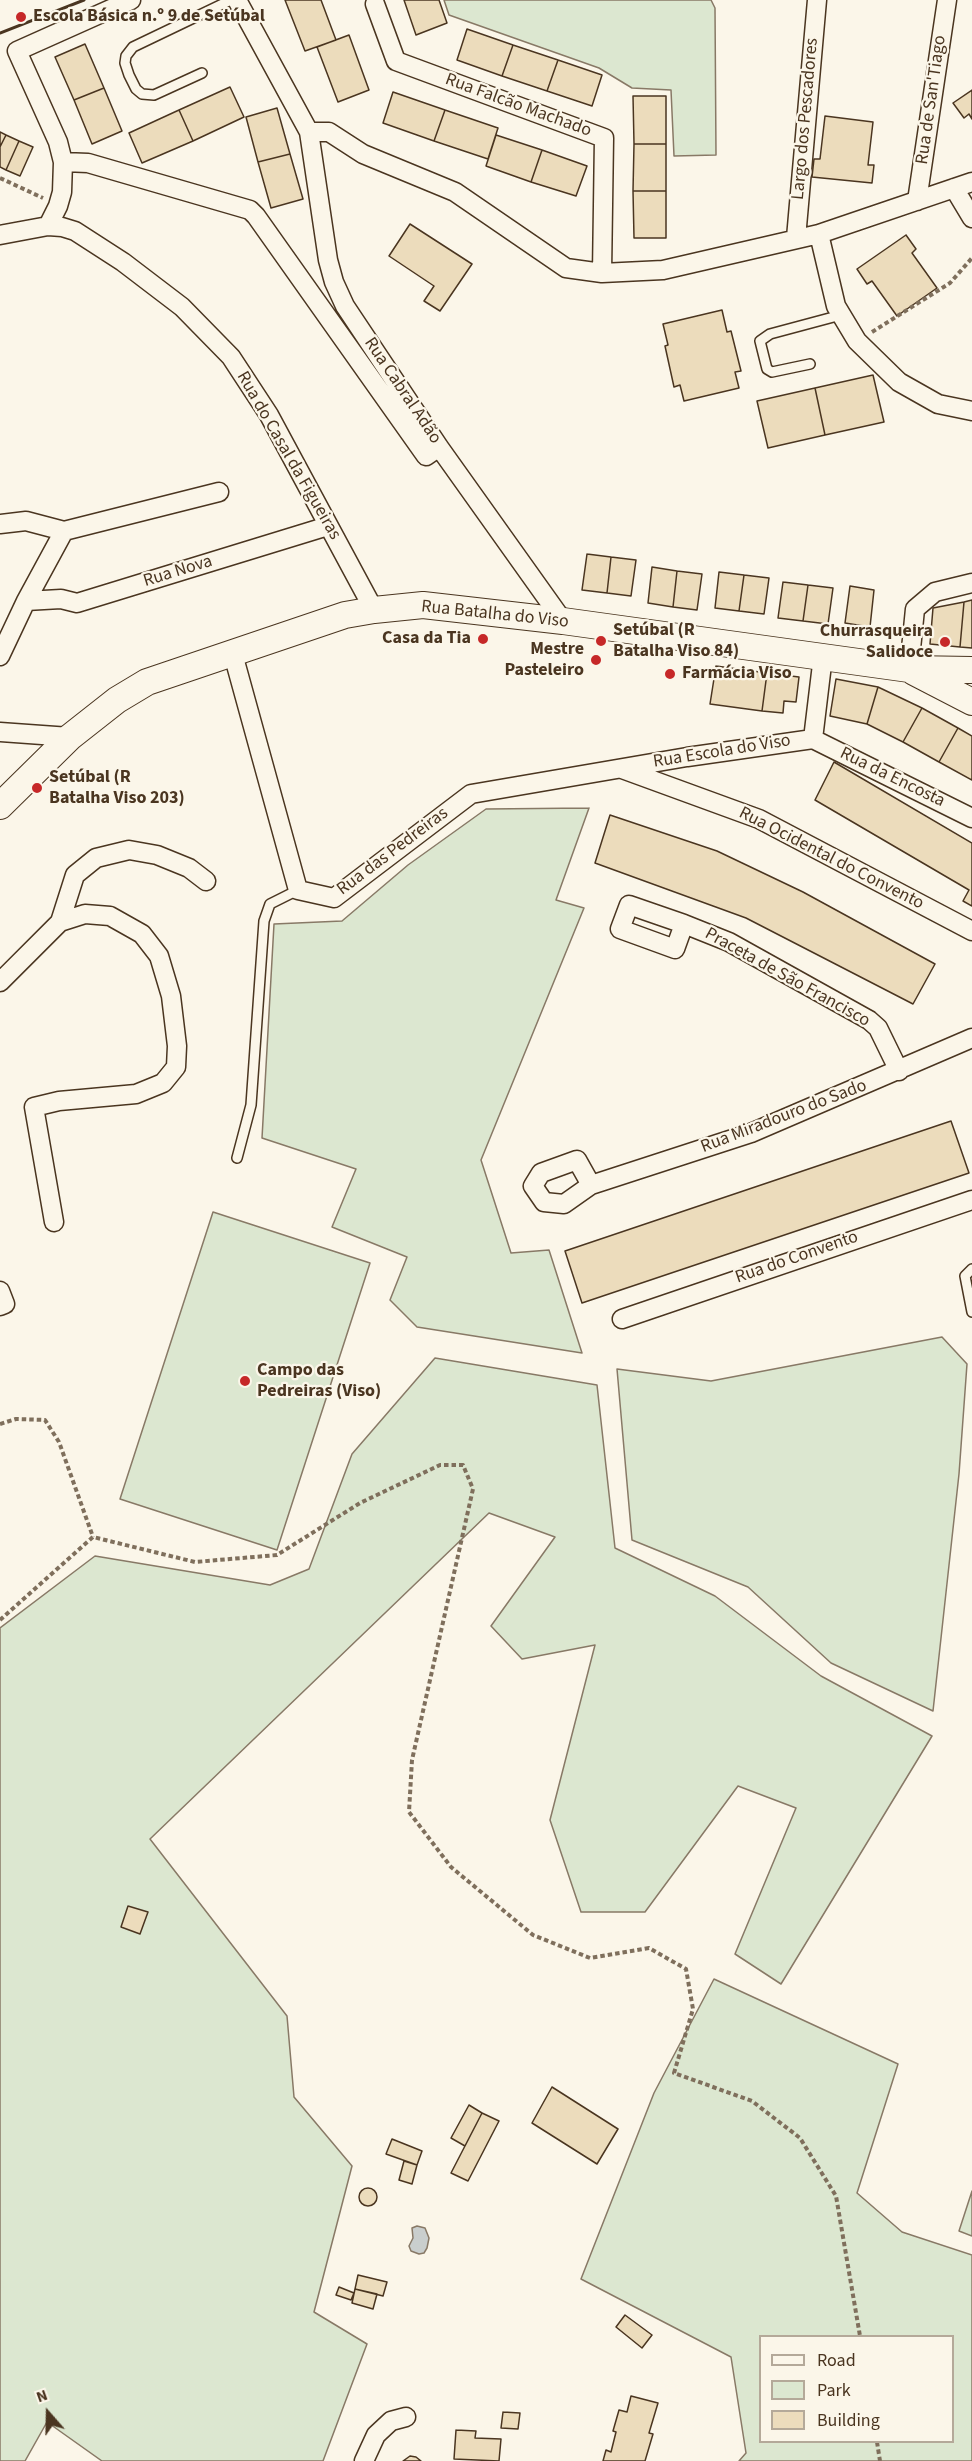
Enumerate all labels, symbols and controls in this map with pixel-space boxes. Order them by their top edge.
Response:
place label: Escola Básica n.º 9 de Setúbal [33,6,265,28]
marker: Escola Básica n.º 9 de Setúbal [14,10,28,24]
street label: Rua de San'Tiago [912,34,952,166]
street label: Largo dos Pescadores [788,37,824,201]
street label: Rua Falcão Machado [442,70,594,142]
street label: Rua Cabral Adão [358,334,446,448]
street label: Rua do Casal da Figueiras [231,368,345,544]
street label: Rua Nova [141,551,215,593]
street label: Rua Batalha do Viso [420,597,570,633]
place label: Setúbal (R Batalha Viso 84) [613,620,739,662]
place label: Churrasqueira Salidoce [820,621,933,664]
place label: Casa da Tia [382,628,471,650]
marker: Casa da Tia [476,632,490,646]
marker: Setúbal (R Batalha Viso 84) [594,634,608,648]
marker: Churrasqueira Salidoce [938,635,952,649]
place label: Mestre Pasteleiro [504,639,584,682]
marker: Mestre Pasteleiro [589,653,603,667]
place label: Farmácia Viso [682,663,792,685]
marker: Farmácia Viso [663,667,677,681]
street label: Rua Escola do Viso [652,730,792,774]
street label: Rua da Encosta [836,743,948,813]
place label: Setúbal (R Batalha Viso 203) [49,767,185,810]
marker: Setúbal (R Batalha Viso 203) [30,781,44,795]
street label: Rua das Pedreiras [333,803,453,901]
street label: Rua Ocidental do Convento [735,803,927,915]
street label: Praceta de São Francisco [701,924,873,1032]
street label: Rua Miradouro do Sado [698,1075,870,1159]
street label: Rua do Convento [733,1227,861,1289]
place label: Campo das Pedreiras (Viso) [257,1360,381,1402]
marker: Campo das Pedreiras (Viso) [238,1374,252,1388]
legend [759,2335,954,2443]
text: Road [817,2348,856,2373]
text: Park [817,2378,851,2403]
north arrow [18,2383,78,2443]
text: N [33,2384,51,2408]
text: Building [817,2408,880,2433]

